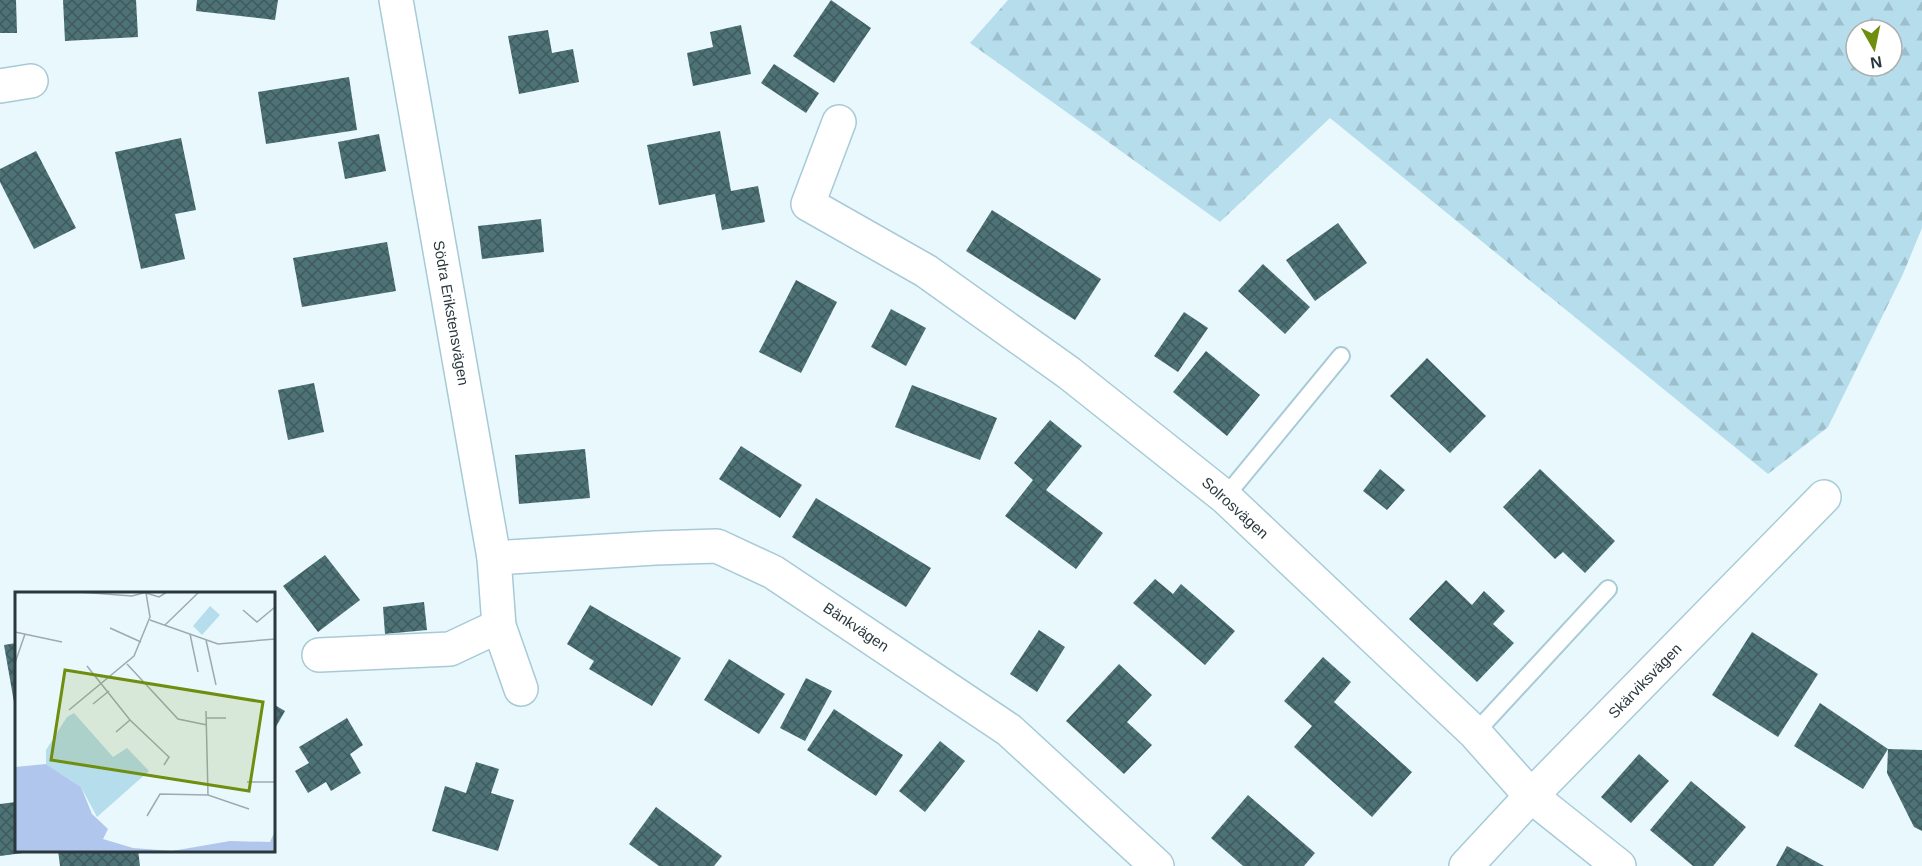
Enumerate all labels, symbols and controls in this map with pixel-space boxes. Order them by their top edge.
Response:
north arrow [1844,18,1904,78]
text: N [1869,53,1883,72]
street label: Södra Erikstensvägen [430,239,473,387]
street label: Solrosvägen [1199,473,1272,542]
inset map [15,592,274,851]
street label: Bänkvägen [820,599,892,655]
street label: Skärviksvägen [1605,640,1685,722]

